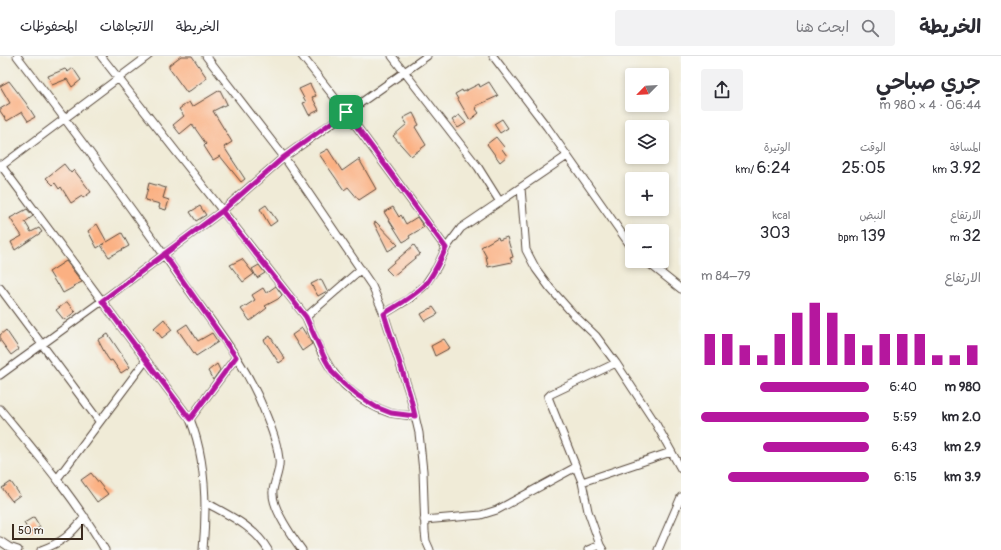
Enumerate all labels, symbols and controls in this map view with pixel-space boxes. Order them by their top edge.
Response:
search box [615,10,895,46]
text: الخريطة [919,15,981,39]
icon: search [859,17,881,39]
text: المحفوظات [20,18,78,35]
text: الاتجاهات [100,18,154,35]
text: الخريطة [176,18,219,35]
text: ابحث هنا [796,18,849,37]
north arrow [625,68,669,112]
map controls [625,68,669,268]
text: جري صباحي [876,68,981,96]
button: share [701,69,743,111]
pin [329,95,363,129]
text: 06:44 · 4 × 980 m [879,97,981,113]
icon: arrive [335,101,357,123]
button: layers [625,120,669,164]
text: الوتيرة [764,141,790,154]
text: الوقت [860,141,886,154]
text: المسافة [950,141,981,154]
text: 6:24 [757,157,790,178]
text: 25:05 [842,157,886,178]
text: 3.92 [950,157,981,178]
text: /km [736,163,757,176]
text: km [933,163,950,176]
button: + [625,172,669,216]
text: kcal [772,209,790,222]
text: النبض [859,209,886,222]
text: الارتفاع [950,209,981,222]
text: 303 [760,222,790,243]
button: − [625,224,669,268]
text: 139 [861,225,886,246]
text: 32 [962,225,981,246]
text: bpm [838,231,861,244]
text: m [950,231,962,244]
text: 79–84 m [701,268,751,284]
text: الارتفاع [945,270,981,286]
text: 6:40 [890,379,917,395]
text: 980 m [944,379,981,395]
text: 5:59 [893,409,917,425]
text: 2.0 km [942,409,981,425]
text: 6:43 [891,439,917,455]
text: 2.9 km [944,439,981,455]
text: 6:15 [894,469,917,485]
text: 3.9 km [944,469,981,485]
scale bar [12,522,83,541]
text: 50 m [18,524,44,537]

